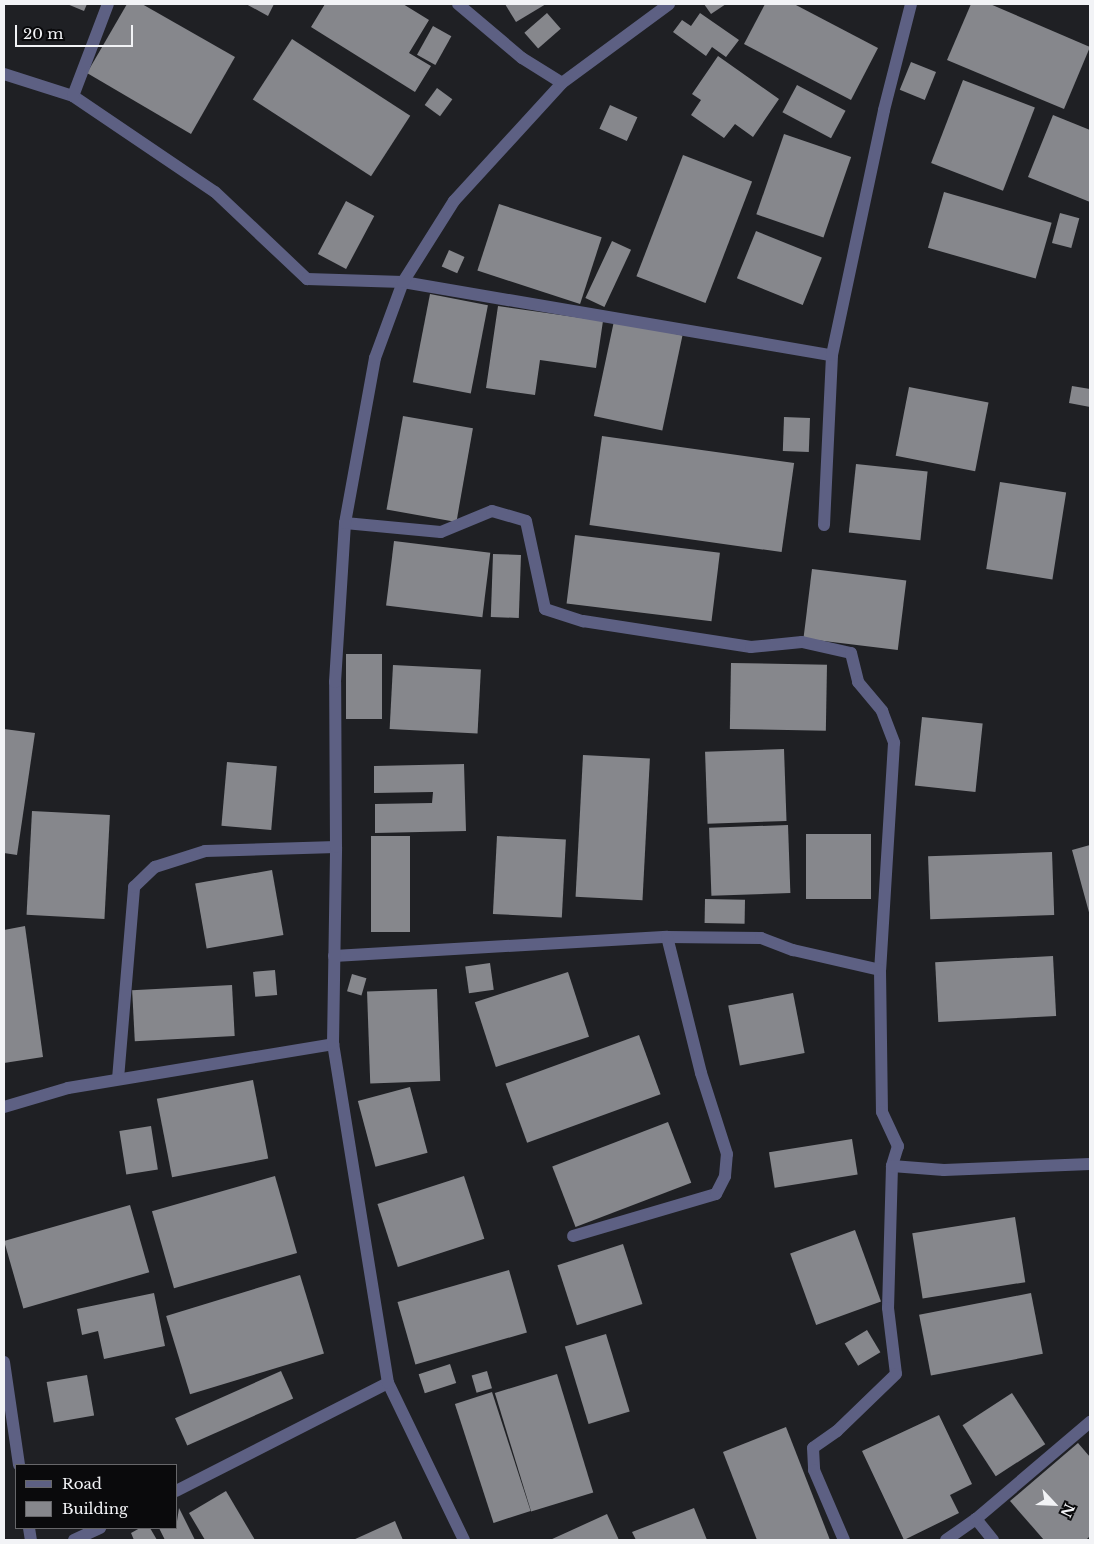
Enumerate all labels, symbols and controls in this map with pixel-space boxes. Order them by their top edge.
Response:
scale bar [18,15,135,47]
text: 20 m [23,24,63,43]
legend [15,1464,178,1529]
text: Road [62,1474,102,1493]
north arrow [1029,1479,1079,1529]
text: Building [62,1499,128,1518]
text: N [1057,1501,1079,1520]

